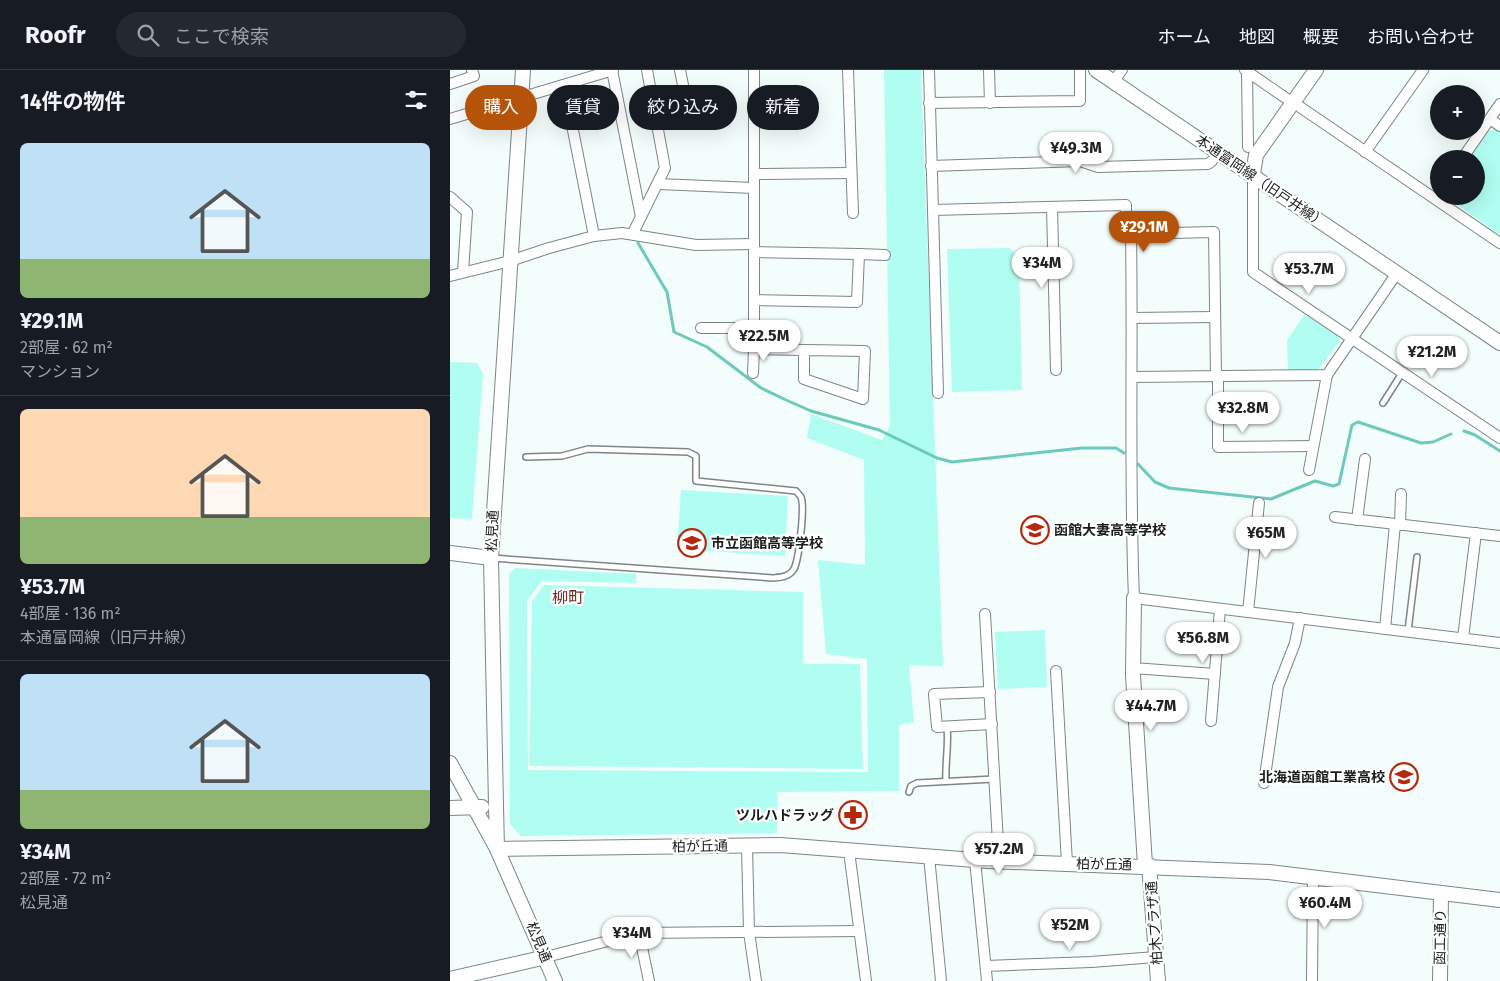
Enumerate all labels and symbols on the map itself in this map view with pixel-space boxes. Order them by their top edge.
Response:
street label: 本通富岡線（旧戸井線） [1192,131,1329,232]
pin: ¥49.3M [1035,132,1117,174]
pin: ¥29.1M [1103,210,1185,253]
pin: ¥34M [1012,246,1072,289]
pin: ¥53.7M [1268,252,1350,295]
pin: ¥22.5M [723,320,805,362]
pin: ¥21.2M [1391,336,1473,378]
pin: ¥32.8M [1202,392,1284,434]
street label: 松見通 [483,510,502,552]
school or university icon: 函館大妻高等学校 [1020,515,1050,545]
pin: ¥65M [1236,516,1296,559]
place label: 函館大妻高等学校 [1054,522,1166,539]
school or university icon: 市立函館高等学校 [677,528,707,558]
place label: 市立函館高等学校 [711,535,823,552]
district label: 柳町 [552,588,584,607]
pin: ¥56.8M [1162,622,1244,664]
pin: ¥44.7M [1110,690,1192,732]
school or university icon: 北海道函館工業高校 [1389,762,1419,792]
place label: 北海道函館工業高校 [1259,769,1385,786]
pharmacy icon: ツルハドラッグ [838,800,868,830]
place label: ツルハドラッグ [736,807,834,824]
pin: ¥57.2M [958,832,1040,875]
street label: 柏が丘通 [672,838,728,855]
street label: 柏が丘通 [1076,856,1132,873]
street label: 柏木プラザ通 [1143,880,1166,965]
pin: ¥60.4M [1284,886,1366,929]
pin: ¥52M [1040,908,1100,951]
street label: 函工通り [1432,909,1449,965]
pin: ¥34M [602,916,662,959]
street label: 松見通 [523,920,555,965]

